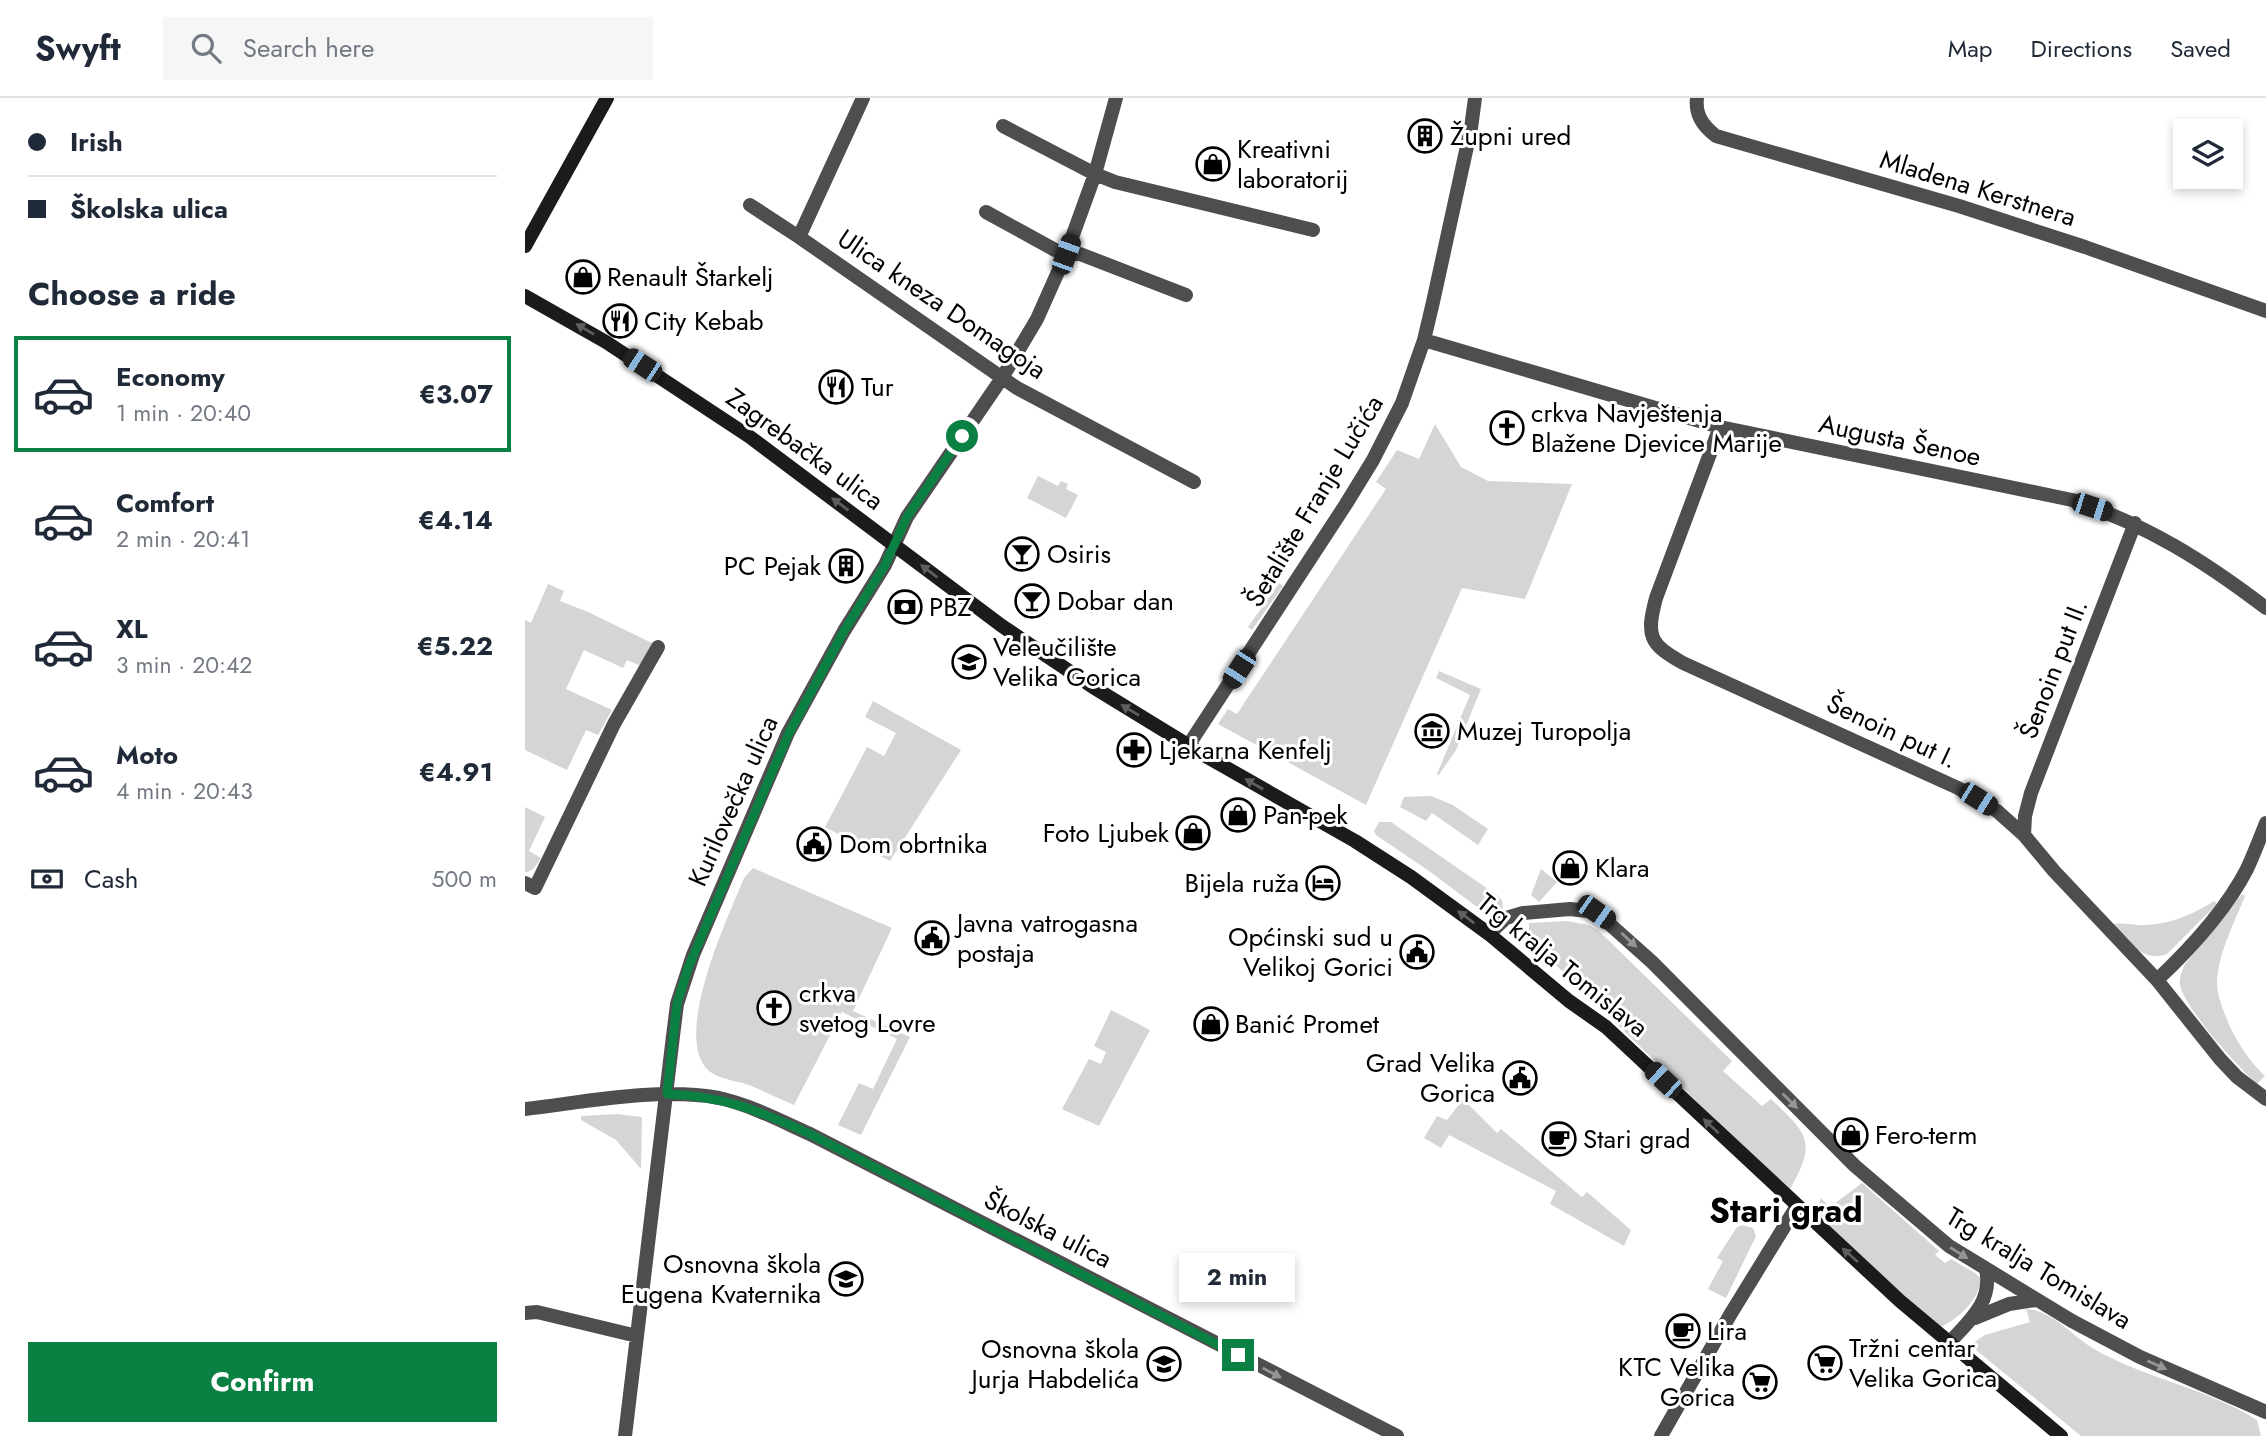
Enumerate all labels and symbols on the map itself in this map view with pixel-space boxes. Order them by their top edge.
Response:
building icon: Župni ured [1406,117,1444,155]
place label: Župni ured [1450,117,1571,155]
place label: Kreativni laboratorij [1237,130,1349,198]
street label: Mladena Kerstnera [1875,140,2081,236]
shop icon: Kreativni laboratorij [1194,145,1232,183]
street label: Ulica kneza Domagoja [830,220,1054,388]
car [1049,231,1084,277]
shop icon: Renault Štarkelj [564,258,602,296]
place label: Renault Štarkelj [607,258,774,296]
restaurant icon: City Kebab [601,302,639,340]
place label: City Kebab [644,302,764,340]
one-way arrow [575,322,594,335]
car [619,345,666,385]
restaurant icon: Tur [817,368,855,406]
place label: Tur [861,368,894,406]
street label: Zagrebačka ulica [718,379,892,519]
street label: Šetalište Franje Lučića [1236,388,1392,614]
place label: crkva Navještenja Blažene Djevice Marije [1531,394,1782,462]
street label: Augusta Šenoe [1816,404,1984,476]
church icon: crkva Navještenja Blažene Djevice Marije [1488,409,1526,447]
route start [946,420,978,452]
car [2069,491,2116,523]
one-way arrow [831,498,849,512]
bar icon: Osiris [1003,535,1041,573]
place label: Osiris [1047,535,1111,573]
place label: PC Pejak [724,547,822,585]
building icon: PC Pejak [827,547,865,585]
one-way arrow [920,564,938,578]
bar icon: Dobar dan [1013,582,1051,620]
place label: Dobar dan [1057,582,1174,620]
bank icon: PBZ [886,588,924,626]
place label: PBZ [929,588,972,626]
street label: Šenoin put II. [2009,594,2097,744]
place label: Veleučilište Velika Gorica [993,628,1141,696]
school or university icon: Veleučilište Velika Gorica [950,643,988,681]
car [1219,646,1260,692]
street label: Šenoin put I. [1820,684,1964,778]
one-way arrow [1121,704,1140,717]
street label: Kurilovečka ulica [678,710,788,892]
museum icon: Muzej Turopolja [1413,712,1451,750]
place label: Muzej Turopolja [1457,712,1631,750]
pharmacy icon: Ljekarna Kenfelj [1115,731,1153,769]
place label: Ljekarna Kenfelj [1159,731,1332,769]
one-way arrow [1245,778,1264,790]
car [1955,779,2002,819]
shop icon: Pan-pek [1219,796,1257,834]
place label: Pan-pek [1263,796,1348,834]
place label: Foto Ljubek [1043,814,1170,852]
shop icon: Foto Ljubek [1174,814,1212,852]
public building icon: Dom obrtnika [795,825,833,863]
place label: Dom obrtnika [839,825,988,863]
shop icon: Klara [1551,849,1589,887]
place label: Klara [1595,849,1650,887]
place label: Bijela ruža [1185,864,1299,902]
hotel icon: Bijela ruža [1304,864,1342,902]
street label: Trg kralja Tomislava [1469,884,1657,1046]
car [1573,891,1620,933]
place label: Javna vatrogasna postaja [954,904,1138,972]
one-way arrow [1457,909,1475,924]
place label: Općinski sud u Velikoj Gorici [1228,918,1393,986]
public building icon: Javna vatrogasna postaja [913,919,951,957]
one-way arrow [1620,932,1637,948]
public building icon: Općinski sud u Velikoj Gorici [1398,933,1436,971]
place label: crkva svetog Lovre [799,974,936,1042]
church icon: crkva svetog Lovre [755,989,793,1027]
shop icon: Banić Promet [1192,1005,1230,1043]
place label: Banić Promet [1235,1005,1380,1043]
place label: Grad Velika Gorica [1366,1044,1495,1112]
car [1641,1058,1686,1102]
public building icon: Grad Velika Gorica [1501,1059,1539,1097]
one-way arrow [1781,1093,1798,1109]
shop icon: Fero-term [1832,1116,1870,1154]
place label: Fero-term [1875,1116,1978,1154]
one-way arrow [1703,1118,1720,1134]
cafe icon: Stari grad [1540,1120,1578,1158]
place label: Stari grad [1583,1120,1691,1158]
street label: Školska ulica [977,1181,1119,1277]
district label: Stari grad [1709,1187,1863,1234]
street label: Trg kralja Tomislava [1939,1198,2139,1338]
place label: Osnovna škola Eugena Kvaternika [621,1245,821,1313]
one-way arrow [1950,1246,1969,1259]
one-way arrow [1842,1247,1859,1263]
callout: 2 min [1180,1254,1296,1302]
school or university icon: Osnovna škola Eugena Kvaternika [827,1260,865,1298]
cafe icon: Lira [1664,1312,1702,1350]
place label: Lira [1707,1312,1747,1350]
place label: Tržni centar Velika Gorica [1849,1329,1997,1397]
place label: Osnovna škola Jurja Habdelića [969,1330,1139,1398]
route end [1222,1339,1254,1371]
supermarket icon: Tržni centar Velika Gorica [1806,1344,1844,1382]
school or university icon: Osnovna škola Jurja Habdelića [1145,1345,1183,1383]
place label: KTC Velika Gorica [1618,1348,1735,1416]
one-way arrow [2147,1359,2168,1370]
supermarket icon: KTC Velika Gorica [1741,1363,1779,1401]
one-way arrow [1263,1367,1283,1379]

